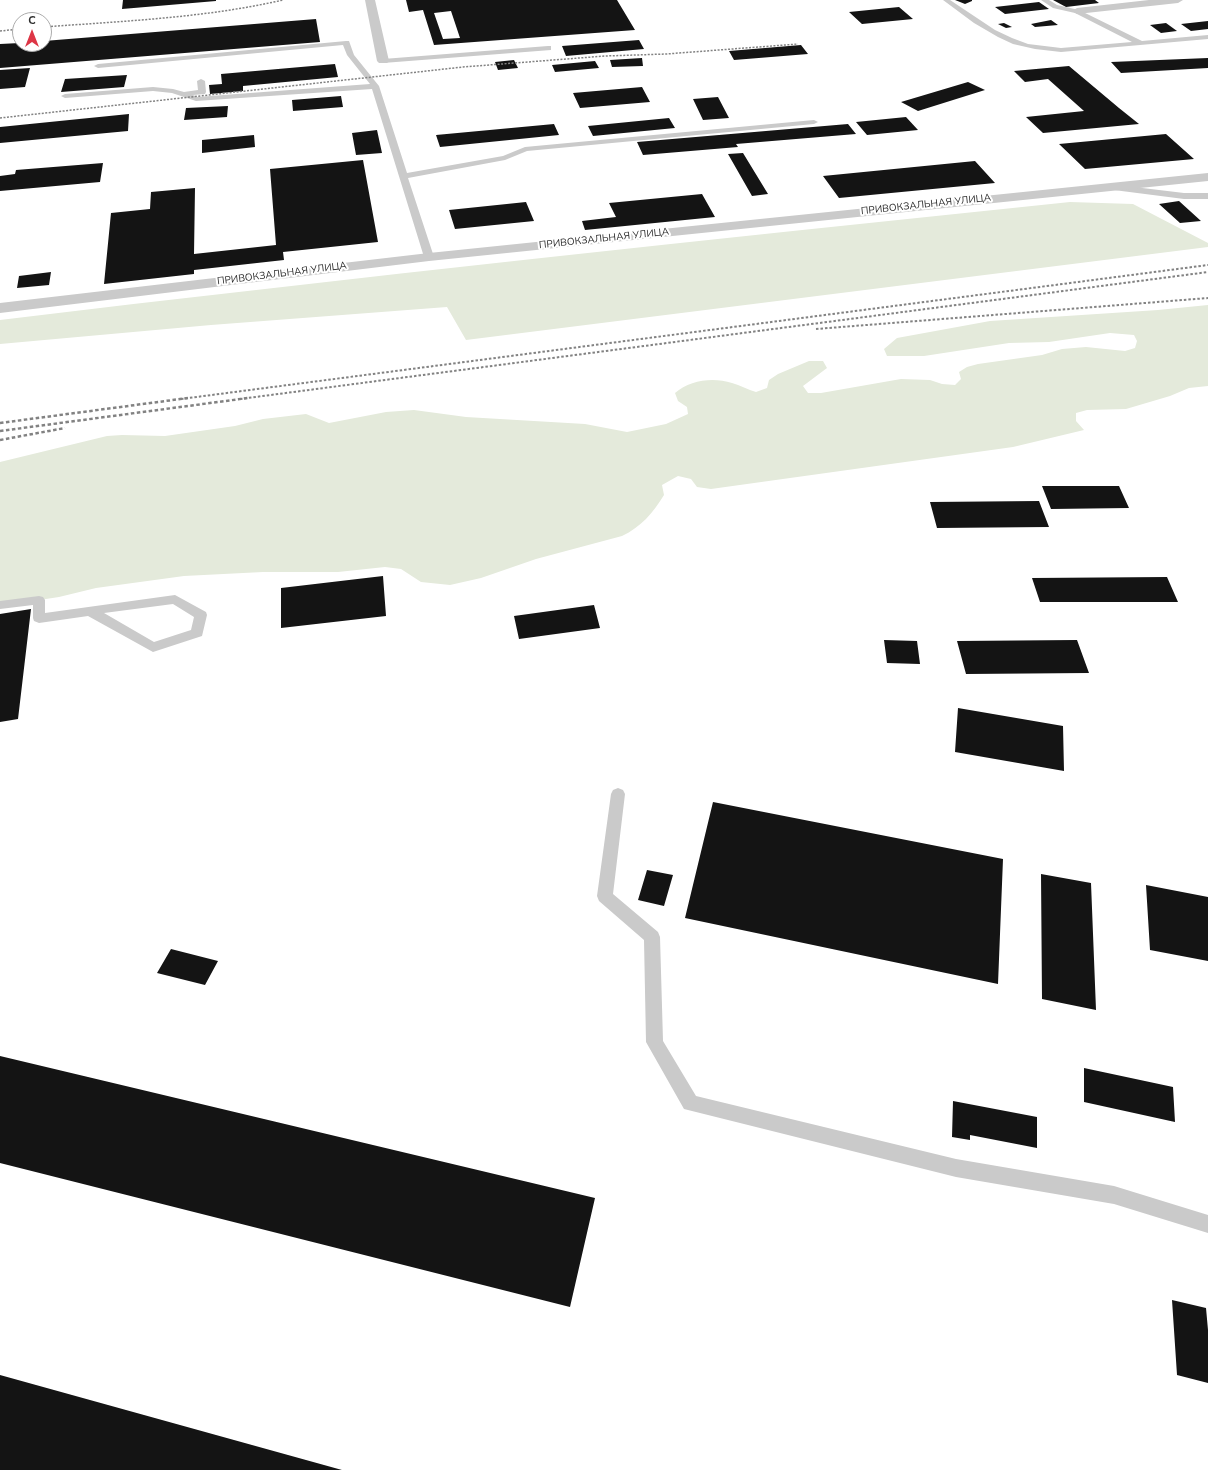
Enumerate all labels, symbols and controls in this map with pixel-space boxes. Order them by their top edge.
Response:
north arrow [12,12,52,52]
text: С [28,13,36,28]
street label: ПРИВОКЗАЛЬНАЯ УЛИЦА [860,192,992,218]
street label: ПРИВОКЗАЛЬНАЯ УЛИЦА [538,226,670,252]
street label: ПРИВОКЗАЛЬНАЯ УЛИЦА [216,260,348,288]

